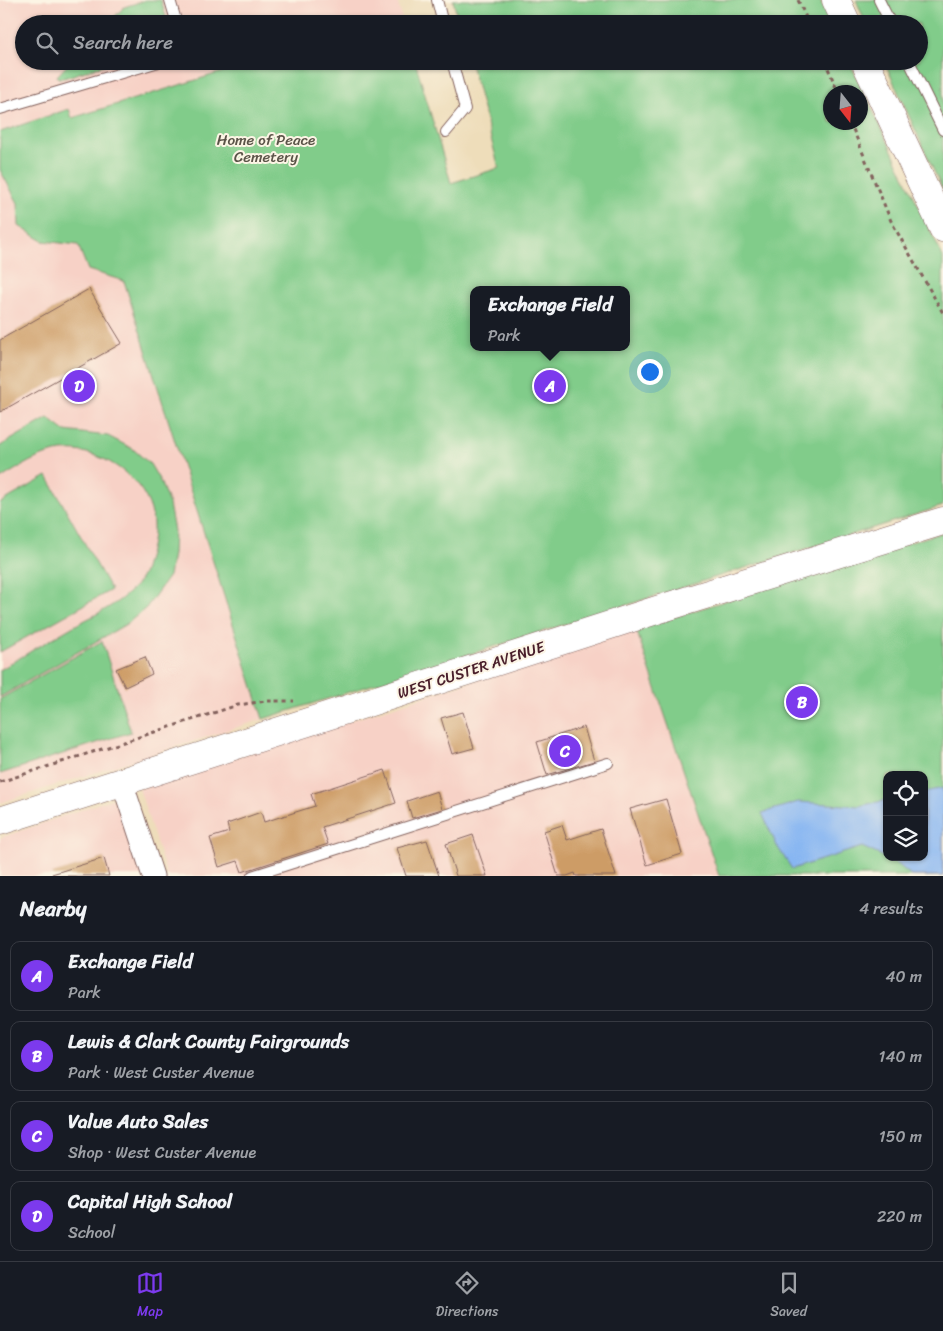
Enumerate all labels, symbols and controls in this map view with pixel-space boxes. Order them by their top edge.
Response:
search box [15,15,928,70]
text: Search here [73,26,173,59]
icon: search [33,29,61,57]
north arrow [823,85,868,130]
park label: Home of Peace Cemetery [217,127,315,170]
popup [470,286,630,351]
text: Exchange Field [488,288,612,321]
text: Park [488,321,521,350]
your location [637,359,663,385]
pin: D [63,367,95,405]
pin: A [534,367,566,405]
street label: WEST CUSTER AVENUE [394,633,550,706]
pin: B [786,683,818,721]
pin: C [549,732,581,770]
map controls [883,771,928,861]
button: locate [883,771,928,816]
button: layers [883,816,928,861]
text: Nearby [20,890,86,928]
text: 4 results [859,894,923,923]
text: Exchange Field [68,945,193,978]
text: A [32,962,42,991]
text: 40 m [885,962,922,991]
text: Park [68,978,101,1007]
text: Lewis & Clark County Fairgrounds [68,1025,349,1058]
text: B [32,1042,42,1071]
text: 140 m [879,1042,922,1071]
text: Park · West Custer Avenue [68,1058,254,1087]
text: Value Auto Sales [68,1105,208,1138]
text: C [32,1122,42,1151]
text: 150 m [879,1122,922,1151]
text: Shop · West Custer Avenue [68,1138,256,1167]
text: Capital High School [68,1185,232,1218]
text: D [32,1202,42,1231]
text: 220 m [877,1202,922,1231]
text: School [68,1218,115,1247]
tab: Map [136,1269,164,1324]
tab: Directions [436,1269,498,1324]
tab: Saved [770,1269,807,1324]

